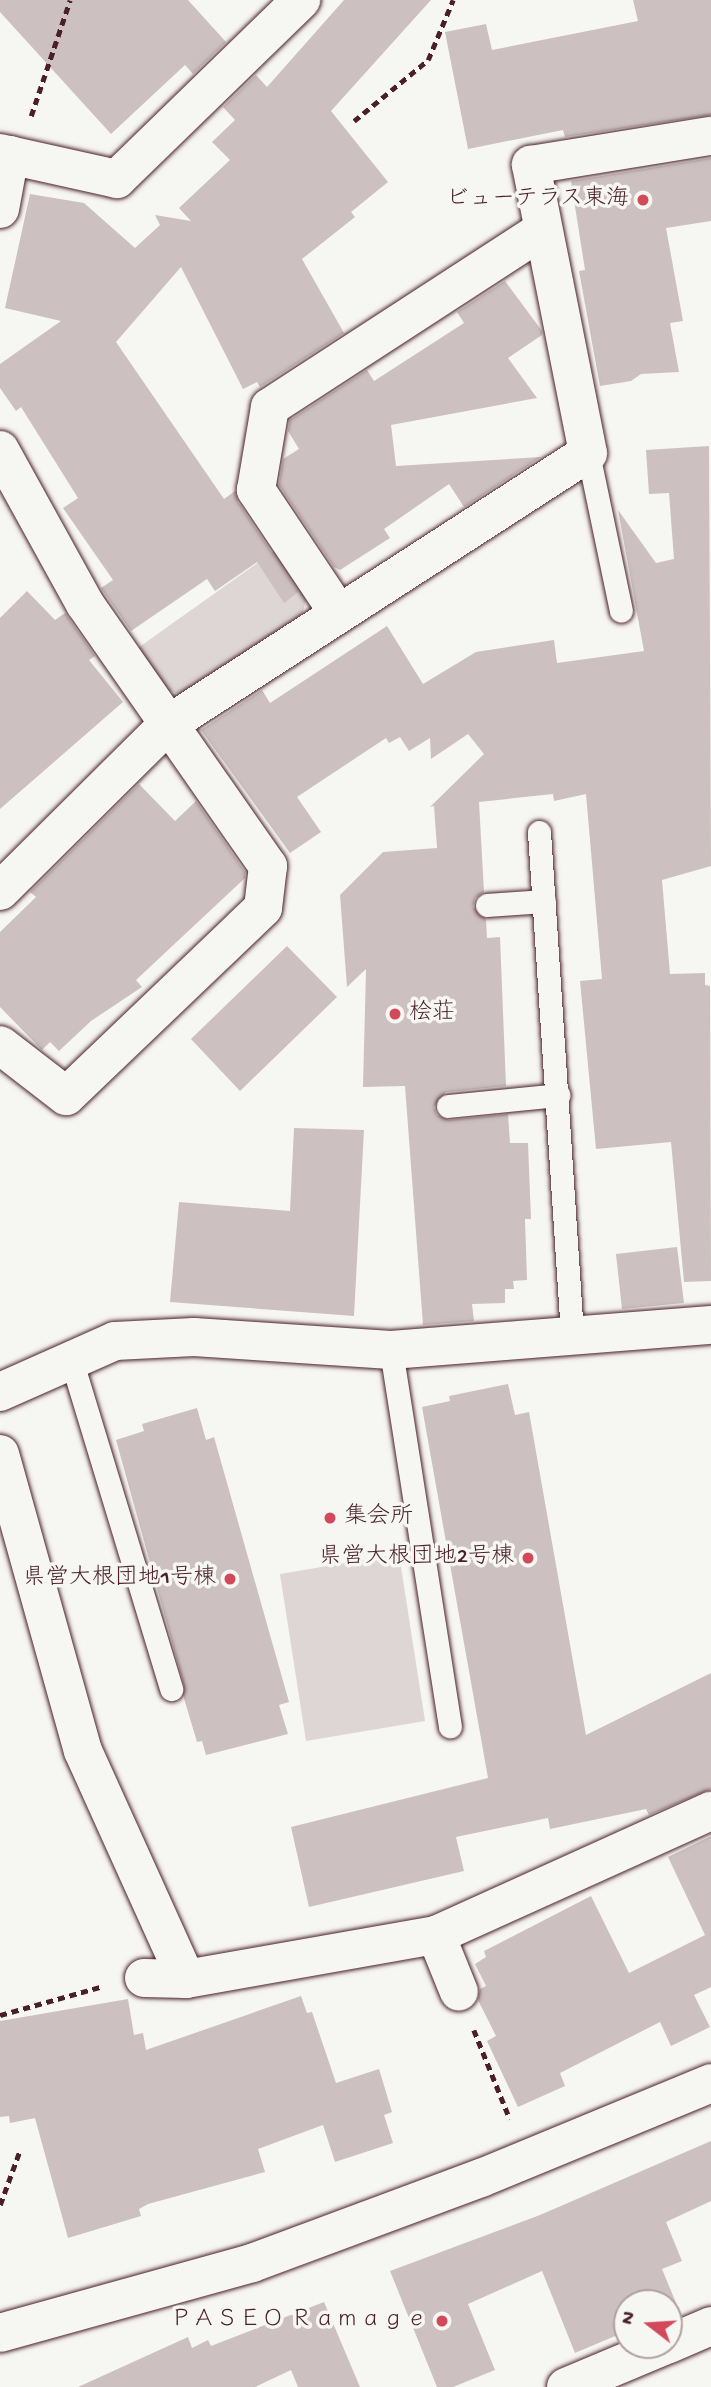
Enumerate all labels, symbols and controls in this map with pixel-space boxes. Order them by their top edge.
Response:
place label: ビューテラス東海 [445,186,629,214]
marker: ビューテラス東海 [635,192,651,208]
place label: 桧荘 [409,1000,455,1028]
marker: 桧荘 [387,1006,403,1022]
place label: 集会所 [344,1504,413,1532]
marker: 集会所 [322,1510,338,1526]
place label: 県営大根団地2号棟 [319,1544,514,1572]
marker: 県営大根団地2号棟 [520,1550,536,1566]
place label: 県営大根団地1号棟 [23,1565,216,1593]
marker: 県営大根団地1号棟 [222,1571,238,1587]
north arrow [613,2289,683,2359]
place label: ＰＡＳＥＯ Ｒａｍａｇｅ [170,2307,428,2335]
text: N [617,2309,642,2328]
marker: ＰＡＳＥＯ Ｒａｍａｇｅ [434,2313,450,2329]

